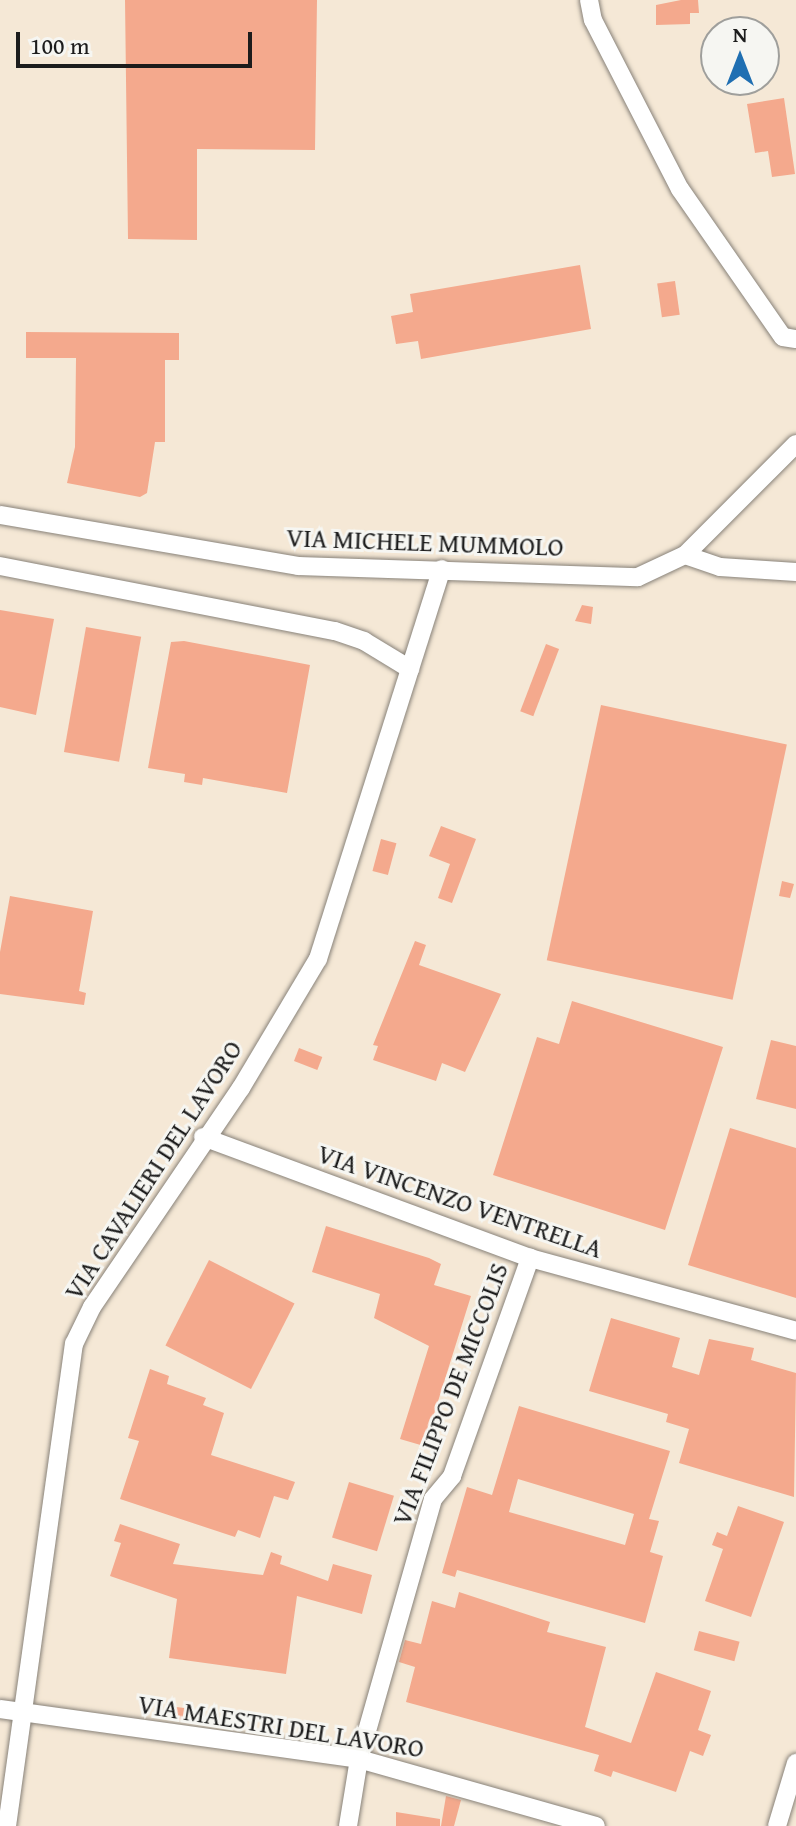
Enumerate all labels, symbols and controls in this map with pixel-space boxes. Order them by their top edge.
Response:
scale bar [20,16,256,66]
north arrow [700,16,780,96]
text: N [733,18,747,50]
text: 100 m [30,28,90,63]
street label: VIA MICHELE MUMMOLO [286,522,564,562]
street label: VIA CAVALIERI DEL LAVORO [57,1035,249,1305]
street label: VIA VINCENZO VENTRELLA [314,1138,606,1264]
street label: VIA FILIPPO DE MICCOLIS [385,1258,515,1530]
street label: VIA MAESTRI DEL LAVORO [136,1688,426,1764]

